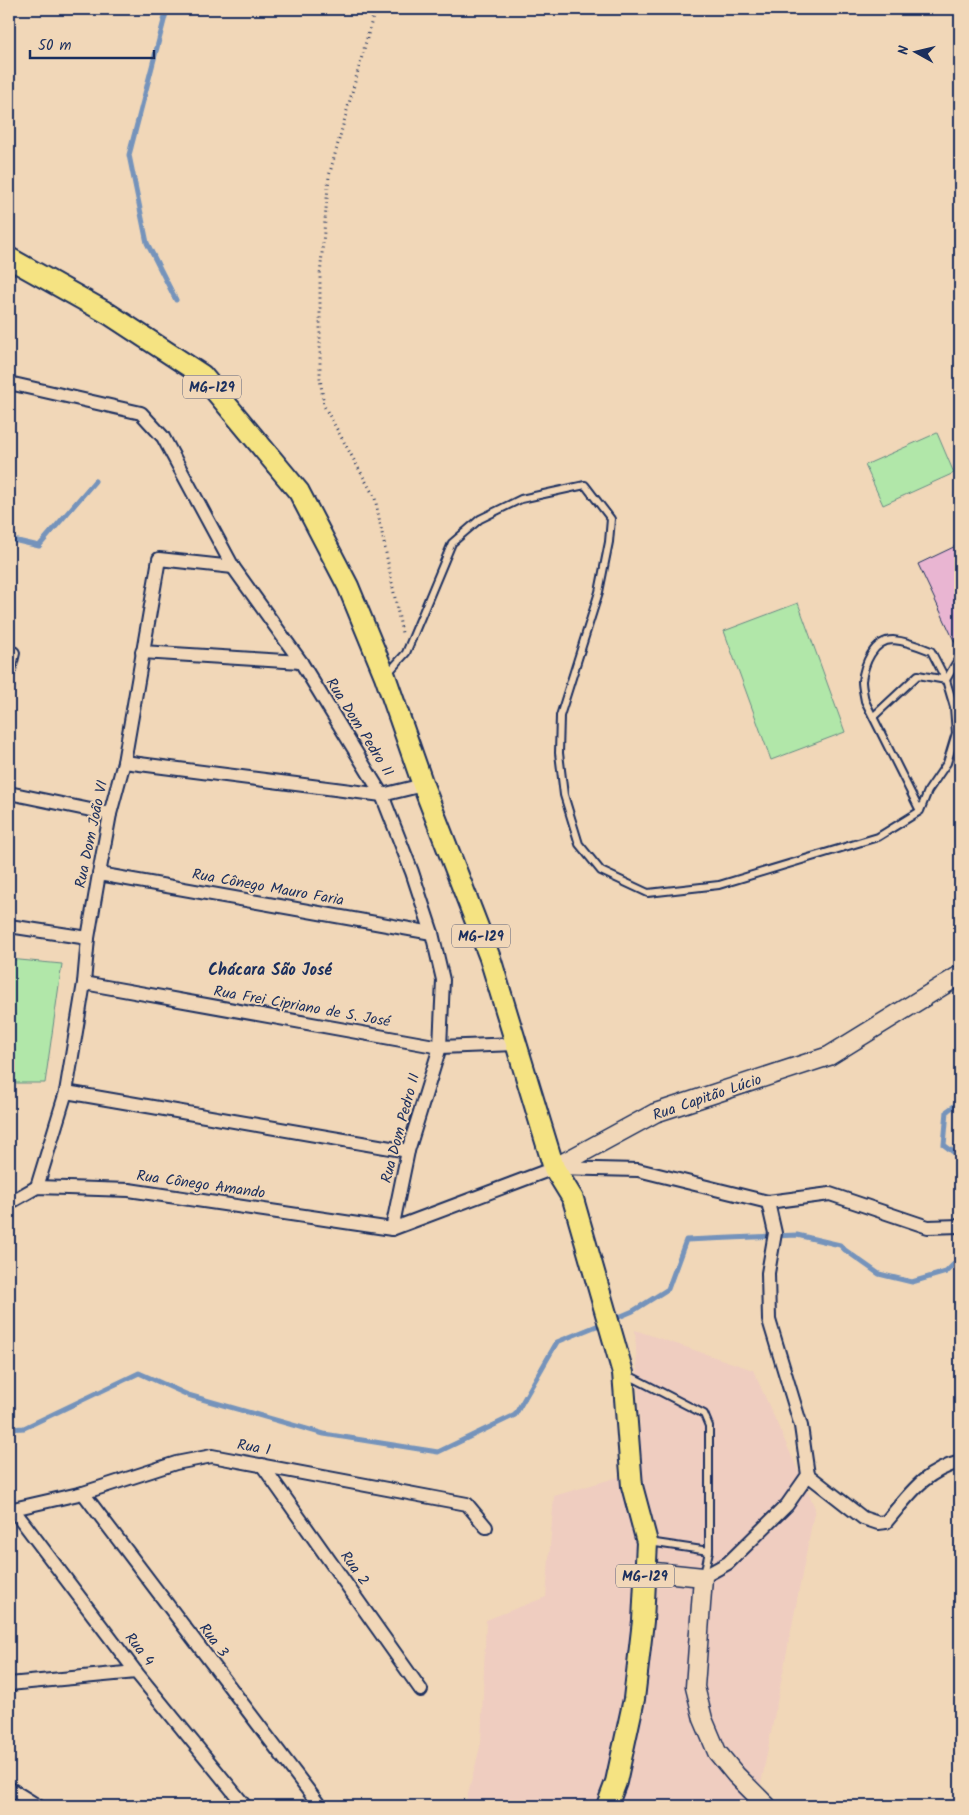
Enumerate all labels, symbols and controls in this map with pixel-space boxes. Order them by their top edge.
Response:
scale bar [30,28,154,60]
north arrow [892,28,942,78]
text: 50 m [38,34,72,58]
text: N [893,44,916,56]
road number: MG-129 [183,376,241,398]
street label: Rua Dom Pedro II [319,673,399,782]
street label: Rua Dom João VI [69,778,115,890]
street label: Rua Cônego Mauro Faria [190,863,346,913]
road number: MG-129 [452,924,510,948]
district label: Chácara São José [208,958,333,983]
street label: Rua Frei Cipriano de S. José [212,980,393,1035]
street label: Rua Capitão Lúcio [650,1068,765,1128]
street label: Rua Dom Pedro II [375,1070,427,1186]
street label: Rua Cônego Amando [135,1164,267,1206]
street label: Rua 1 [235,1433,273,1463]
street label: Rua 2 [334,1546,375,1591]
road number: MG-129 [616,1564,674,1588]
street label: Rua 3 [192,1618,234,1663]
street label: Rua 4 [118,1628,160,1672]

